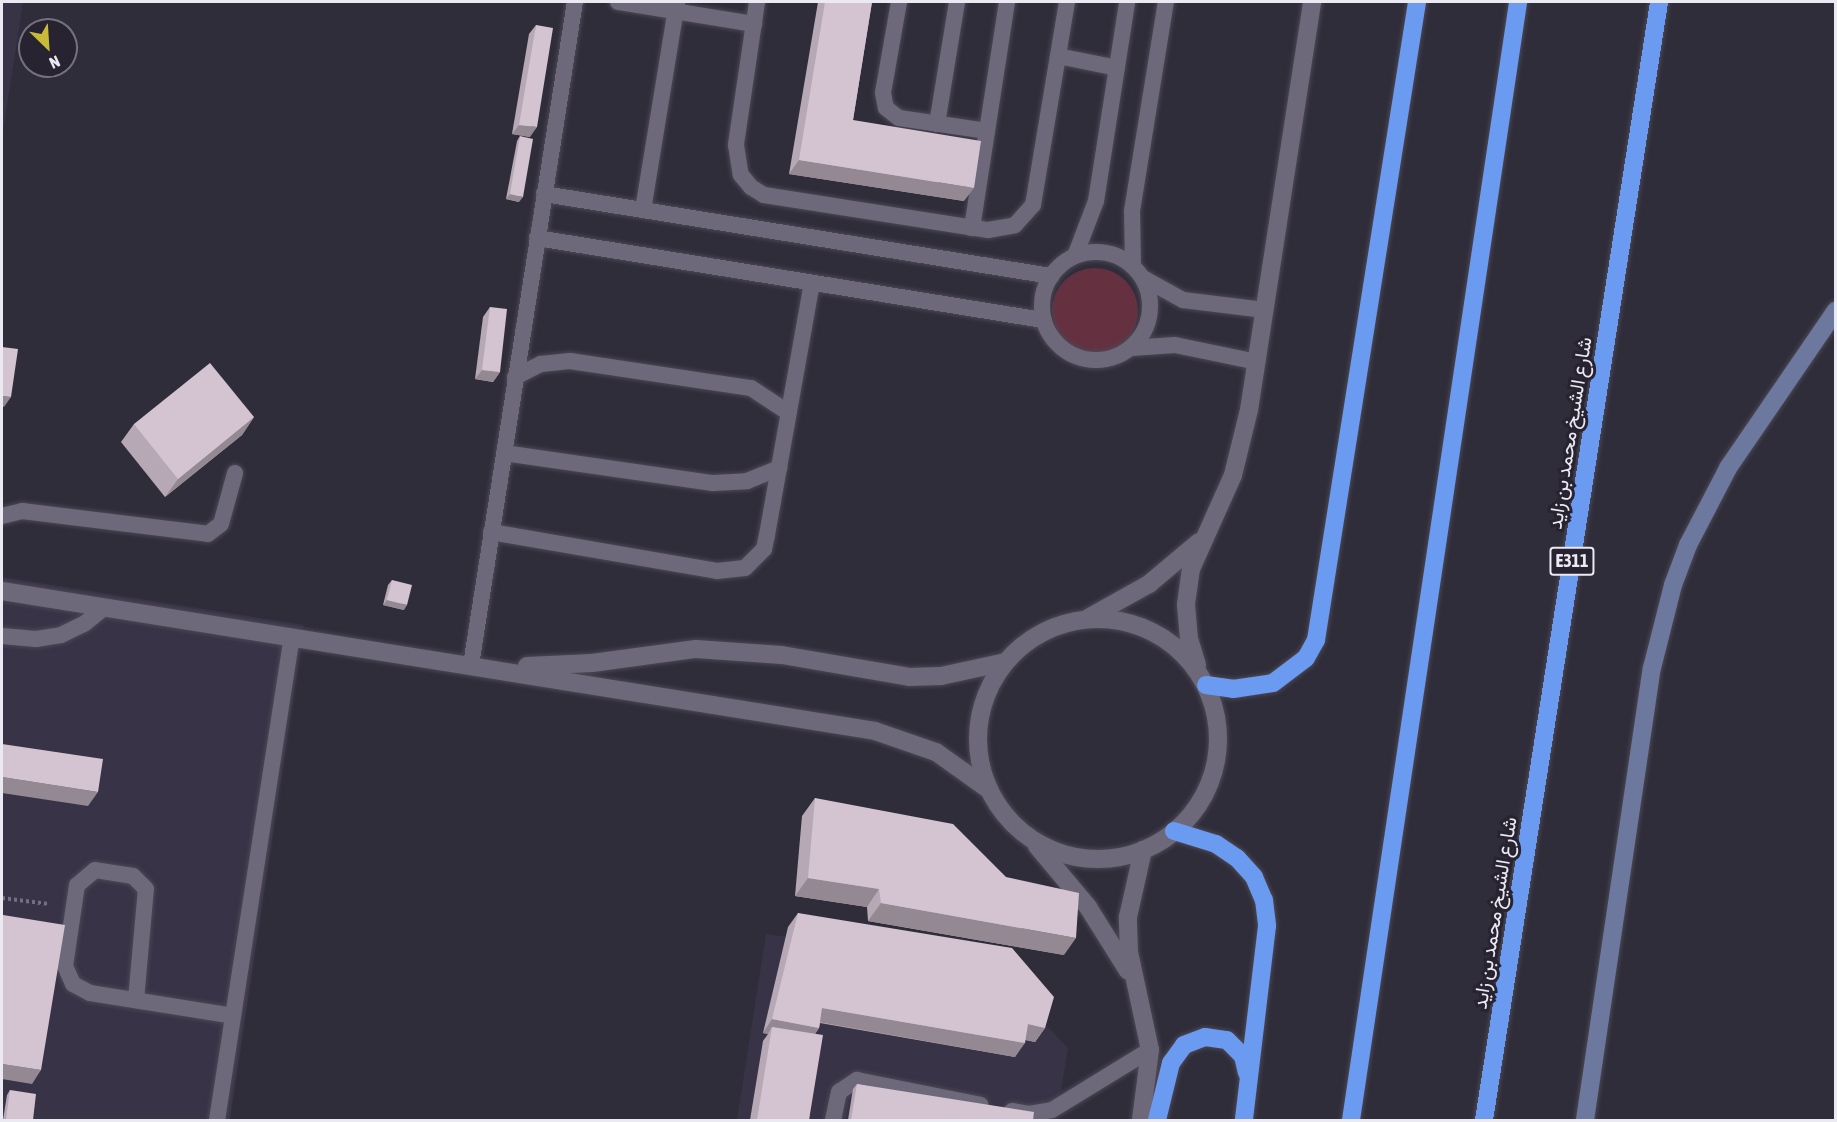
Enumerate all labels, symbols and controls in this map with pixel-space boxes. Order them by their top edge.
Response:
north arrow [18,18,78,78]
text: N [47,52,63,73]
street label: شارع الشيخ محمد بن زايد [1542,335,1596,531]
road number: E311 [1548,546,1596,576]
street label: شارع الشيخ محمد بن زايد [1467,815,1521,1011]

